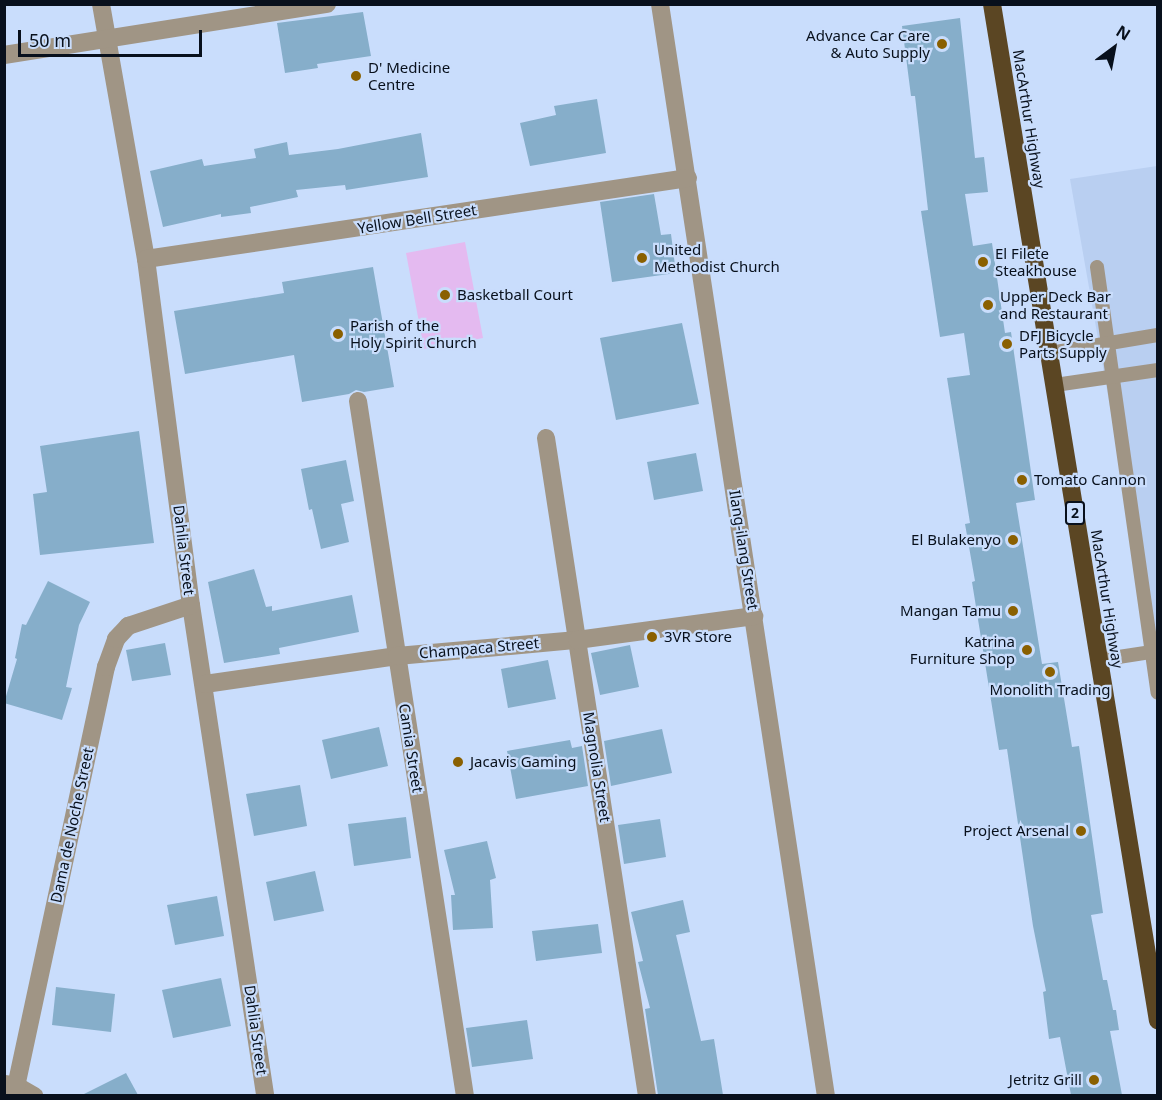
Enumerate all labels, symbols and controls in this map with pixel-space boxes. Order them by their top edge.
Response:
scale bar [21,18,206,56]
north arrow [1084,18,1144,78]
text: N [1112,20,1135,46]
place label: Advance Car Care & Auto Supply [806,26,930,61]
text: 50 m [29,28,71,52]
marker: Advance Car Care & Auto Supply [935,37,949,51]
street label: MacArthur Highway [1009,48,1049,190]
place label: D' Medicine Centre [368,58,450,93]
marker: D' Medicine Centre [349,69,363,83]
street label: Yellow Bell Street [356,201,478,237]
place label: United Methodist Church [654,240,780,275]
place label: El Filete Steakhouse [995,244,1077,279]
marker: United Methodist Church [635,251,649,265]
marker: El Filete Steakhouse [976,255,990,269]
place label: Basketball Court [457,286,573,304]
place label: Upper Deck Bar and Restaurant [1000,287,1111,322]
marker: Basketball Court [438,288,452,302]
marker: Upper Deck Bar and Restaurant [981,298,995,312]
place label: Parish of the Holy Spirit Church [350,316,477,351]
place label: DFJ Bicycle Parts Supply [1019,326,1107,361]
marker: Parish of the Holy Spirit Church [331,327,345,341]
marker: DFJ Bicycle Parts Supply [1000,337,1014,351]
place label: Tomato Cannon [1034,471,1146,489]
marker: Tomato Cannon [1015,473,1029,487]
street label: Ilang-ilang Street [726,489,762,611]
road number: 2 [1064,502,1086,524]
street label: Dahlia Street [170,504,198,596]
street label: MacArthur Highway [1087,528,1127,670]
place label: El Bulakenyo [911,531,1001,549]
marker: El Bulakenyo [1006,533,1020,547]
place label: Mangan Tamu [900,602,1001,620]
marker: Mangan Tamu [1006,604,1020,618]
place label: 3VR Store [664,628,732,646]
marker: 3VR Store [645,630,659,644]
place label: Katrina Furniture Shop [910,632,1015,667]
street label: Champaca Street [418,634,540,662]
marker: Katrina Furniture Shop [1020,643,1034,657]
marker: Monolith Trading [1043,665,1057,679]
place label: Monolith Trading [990,681,1110,699]
street label: Camia Street [395,702,427,794]
street label: Magnolia Street [579,711,615,823]
street label: Dama de Noche Street [47,746,97,904]
place label: Jacavis Gaming [470,753,576,771]
marker: Jacavis Gaming [451,755,465,769]
place label: Project Arsenal [963,822,1069,840]
marker: Project Arsenal [1074,824,1088,838]
street label: Dahlia Street [241,984,271,1076]
place label: Jetritz Grill [1009,1071,1082,1089]
marker: Jetritz Grill [1087,1073,1101,1087]

